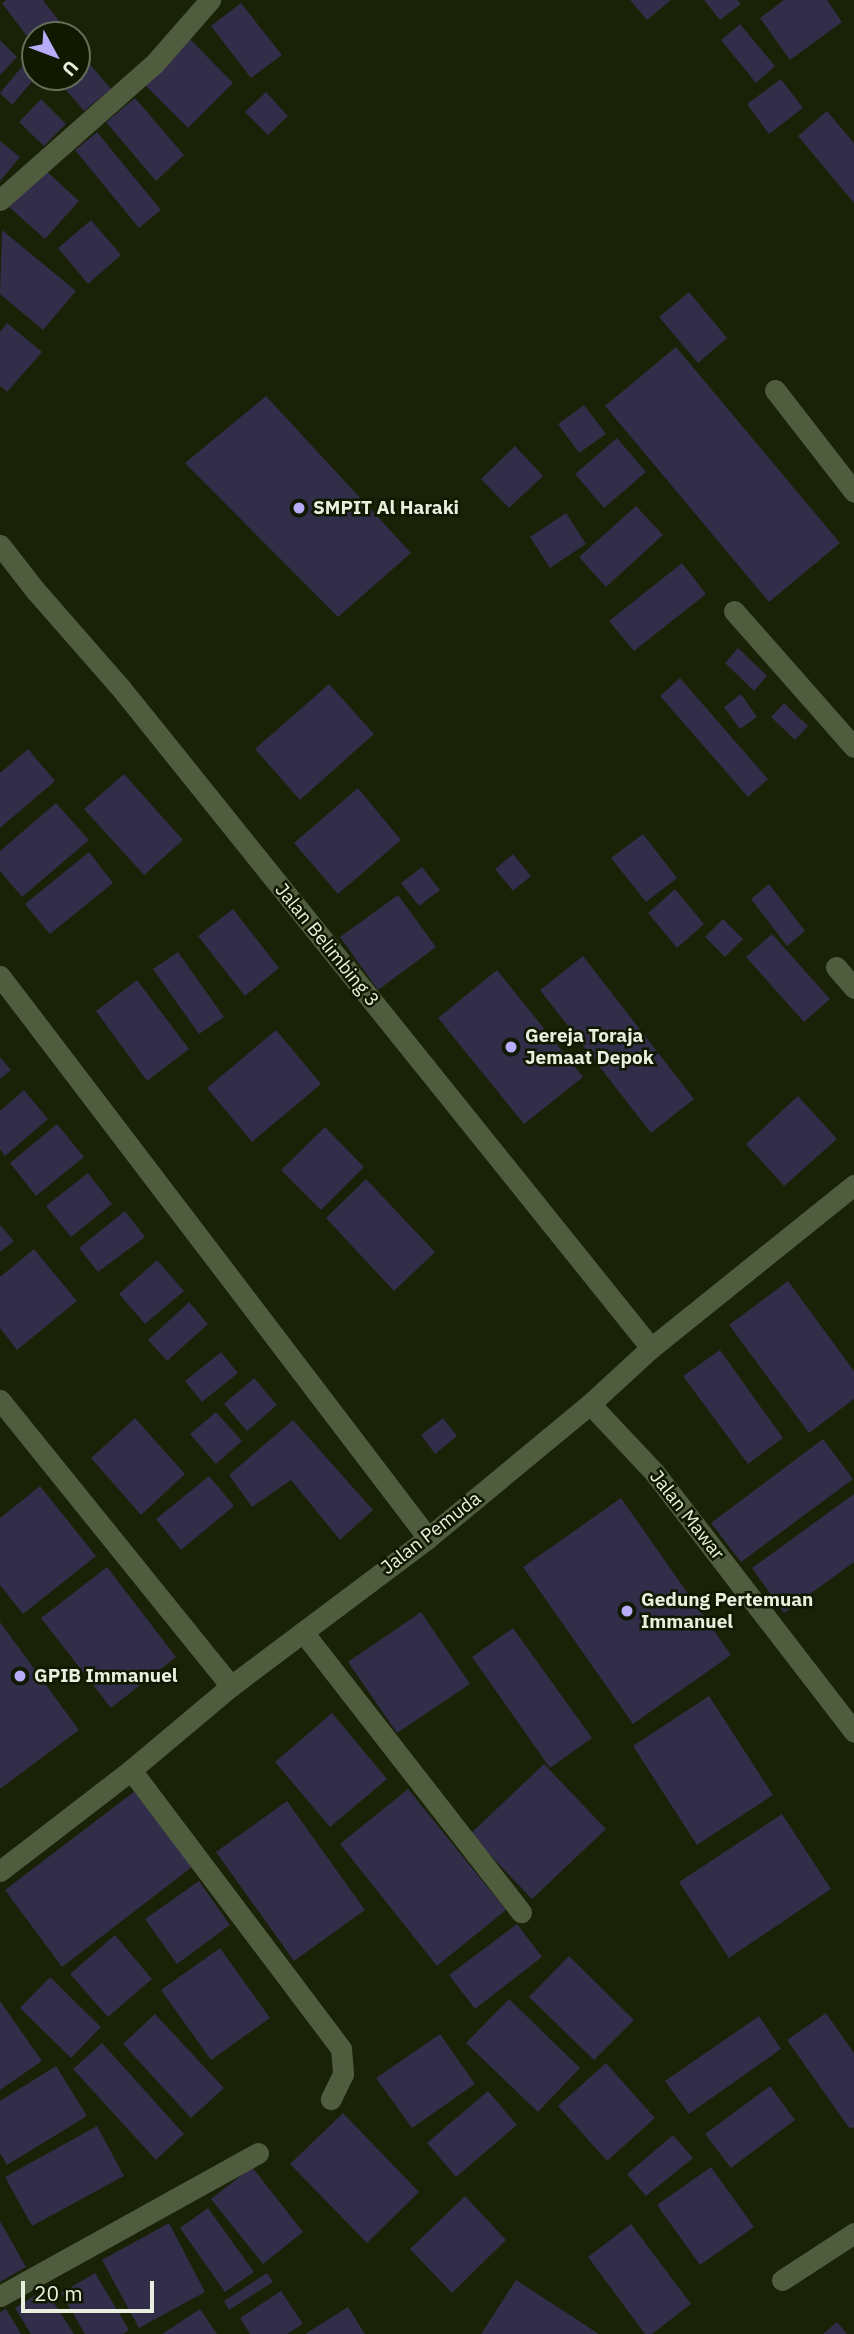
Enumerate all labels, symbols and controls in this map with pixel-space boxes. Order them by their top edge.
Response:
north arrow [21,21,91,91]
text: U [57,56,84,81]
place label: SMPIT Al Haraki [313,497,459,519]
marker: SMPIT Al Haraki [291,500,307,516]
street label: Jalan Belimbing 3 [270,879,384,1011]
place label: Gereja Toraja Jemaat Depok [525,1025,654,1069]
marker: Gereja Toraja Jemaat Depok [503,1039,519,1055]
street label: Jalan Mawar [645,1466,729,1564]
street label: Jalan Pemuda [376,1487,486,1579]
place label: Gedung Pertemuan Immanuel [641,1589,813,1633]
marker: Gedung Pertemuan Immanuel [619,1603,635,1619]
place label: GPIB Immanuel [34,1665,178,1687]
marker: GPIB Immanuel [12,1668,28,1684]
scale bar [24,2268,158,2312]
text: 20 m [34,2279,83,2307]

